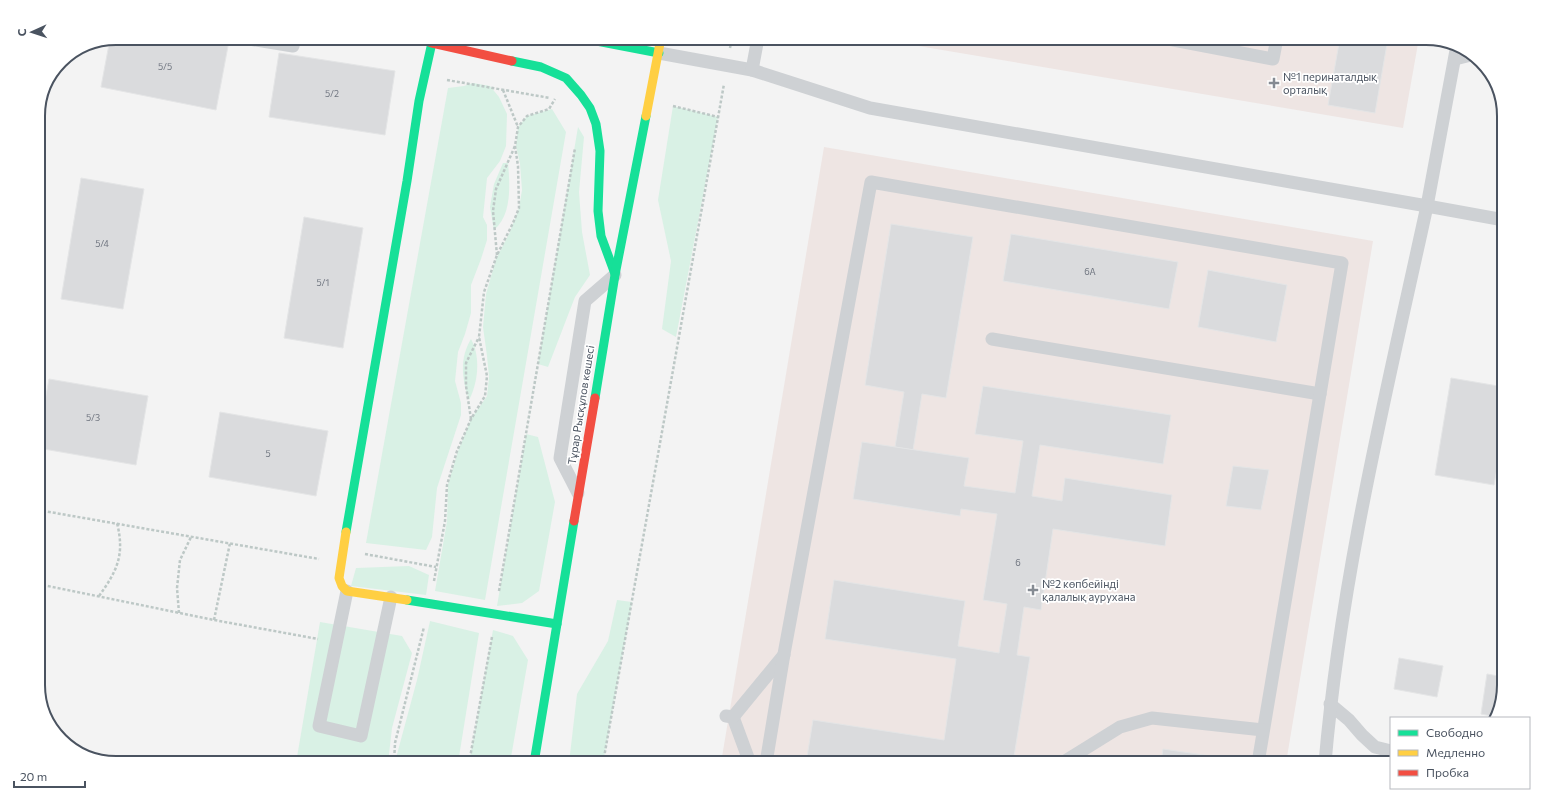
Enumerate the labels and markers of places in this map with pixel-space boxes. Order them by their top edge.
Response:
place label: №1 перинаталдық орталық [1283,70,1377,96]
marker: №1 перинаталдық орталық [1268,77,1280,89]
place label: №2 көпбейінді қалалық аурухана [1042,577,1135,603]
marker: №2 көпбейінді қалалық аурухана [1027,584,1039,596]

